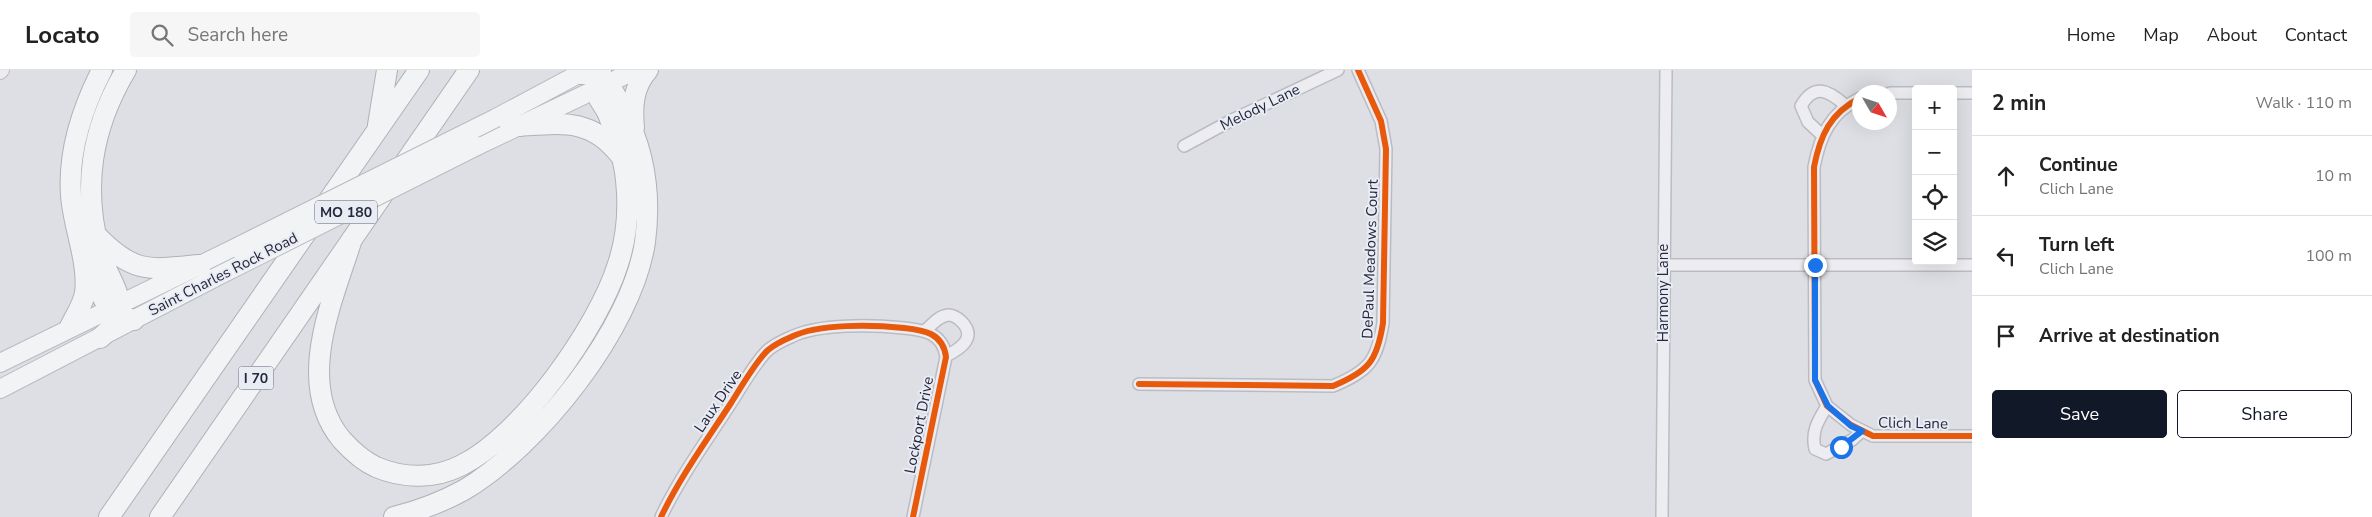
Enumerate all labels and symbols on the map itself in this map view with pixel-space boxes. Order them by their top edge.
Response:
street label: Melody Lane [1217,79,1303,135]
north arrow [1852,85,1897,130]
street label: DePaul Meadows Court [1357,178,1383,339]
road number: MO 180 [315,200,377,224]
street label: Saint Charles Rock Road [145,228,301,320]
street label: Harmony Lane [1653,244,1673,342]
route end [1804,254,1827,277]
road number: I 70 [238,366,274,390]
street label: Laux Drive [690,366,746,436]
street label: Lockport Drive [900,375,938,475]
street label: Clich Lane [1878,412,1948,434]
route start [1830,436,1853,459]

